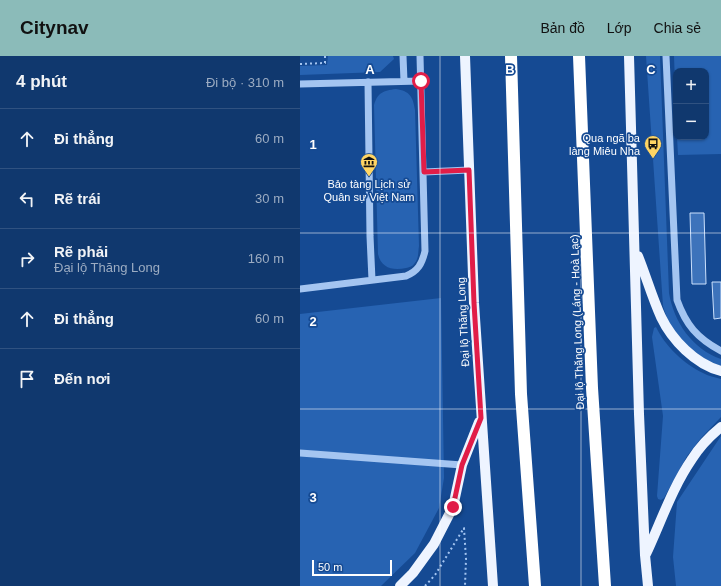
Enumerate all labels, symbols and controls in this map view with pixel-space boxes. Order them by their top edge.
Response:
text: Citynav [20,17,89,38]
text: Bản đồ [540,20,585,36]
text: Lớp [607,20,632,36]
text: Chia sẻ [654,20,701,36]
text: A [365,62,375,77]
text: B [505,62,515,77]
text: C [646,62,656,77]
map controls [673,68,709,140]
button: + [673,68,709,104]
text: 4 phút [16,72,67,91]
route start [412,72,430,90]
text: Đi bộ · 310 m [206,75,284,90]
button: − [673,104,709,140]
icon: ahead [16,128,38,150]
text: Đi thẳng [54,130,114,147]
text: 60 m [255,131,284,146]
place label: Qua ngã ba làng Miêu Nha [569,132,641,157]
bus stop icon: Qua ngã ba làng Miêu Nha [643,134,663,159]
text: 1 [309,137,317,152]
museum icon: Bảo tàng Lịch sử Quân sự Việt Nam [359,152,379,177]
place label: Bảo tàng Lịch sử Quân sự Việt Nam [324,178,414,203]
icon: left [16,188,38,210]
text: Rẽ trái [54,190,101,207]
text: 30 m [255,191,284,206]
street label: Đại lộ Thăng Long (Láng - Hoà Lạc) [568,234,586,410]
text: Rẽ phải [54,243,108,260]
icon: right [16,248,38,270]
text: 160 m [248,251,284,266]
text: Đại lộ Thăng Long [54,260,160,275]
street label: Đại lộ Thăng Long [455,277,471,367]
icon: ahead [16,308,38,330]
text: Đi thẳng [54,310,114,327]
text: 60 m [255,311,284,326]
text: 2 [309,314,317,329]
icon: arrive [16,368,38,390]
text: Đến nơi [54,370,111,387]
text: 3 [309,490,317,505]
route end [444,498,462,516]
scale bar [312,558,392,577]
text: 50 m [318,561,342,573]

